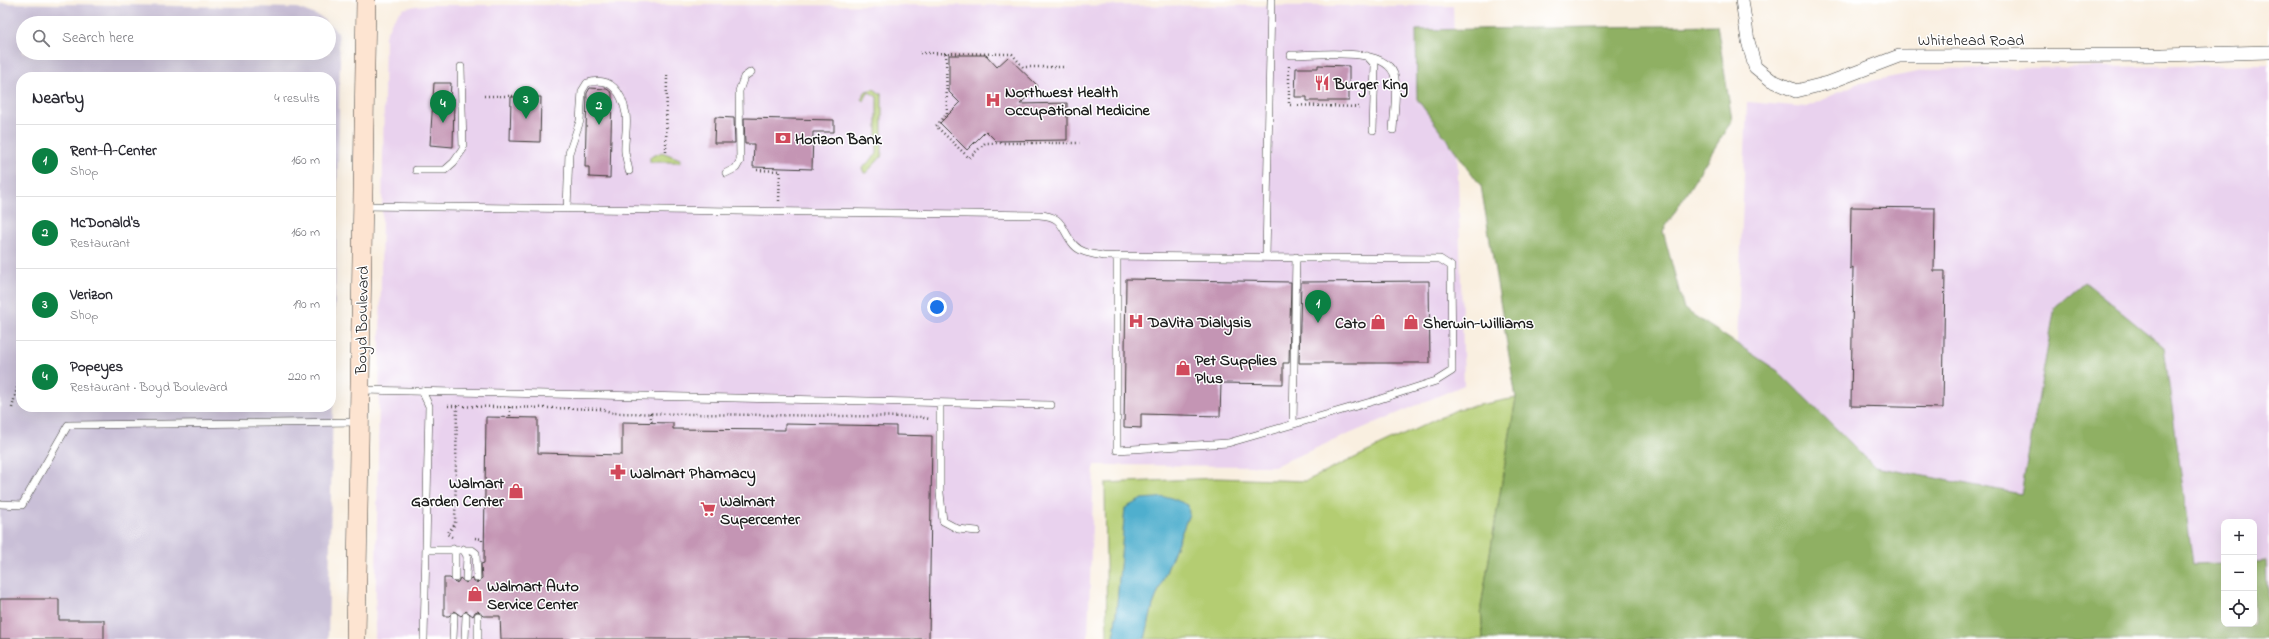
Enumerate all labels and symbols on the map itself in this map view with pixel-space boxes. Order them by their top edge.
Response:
street label: Whitehead Road [1918,29,2024,53]
place label: Burger King [1333,73,1408,98]
restaurant icon: Burger King [1313,74,1331,92]
place label: Northwest Health Occupational Medicine [1005,81,1151,123]
pin: 3 [513,86,539,119]
pin: 4 [430,90,456,123]
hospital icon: Northwest Health Occupational Medicine [984,91,1002,109]
pin: 2 [586,92,612,125]
place label: Horizon Bank [795,128,883,152]
bank icon: Horizon Bank [774,129,792,147]
street label: Boyd Boulevard [350,266,376,375]
pin: 1 [1305,290,1331,323]
your location [927,297,947,317]
place label: DaVita Dialysis [1147,311,1252,336]
hospital icon: DaVita Dialysis [1127,312,1145,330]
place label: Cato [1335,312,1366,336]
place label: Sherwin-Williams [1423,312,1534,336]
shop icon: Cato [1369,313,1387,331]
shop icon: Sherwin-Williams [1402,313,1420,331]
place label: Pet Supplies Plus [1195,349,1277,391]
shop icon: Pet Supplies Plus [1174,359,1192,377]
place label: Walmart Pharmacy [630,462,756,487]
pharmacy icon: Walmart Pharmacy [609,463,627,481]
place label: Walmart Garden Center [411,472,505,514]
shop icon: Walmart Garden Center [507,482,525,500]
place label: Walmart Supercenter [720,490,801,532]
supermarket icon: Walmart Supercenter [699,500,717,518]
place label: Walmart Auto Service Center [487,575,579,617]
shop icon: Walmart Auto Service Center [466,585,484,603]

